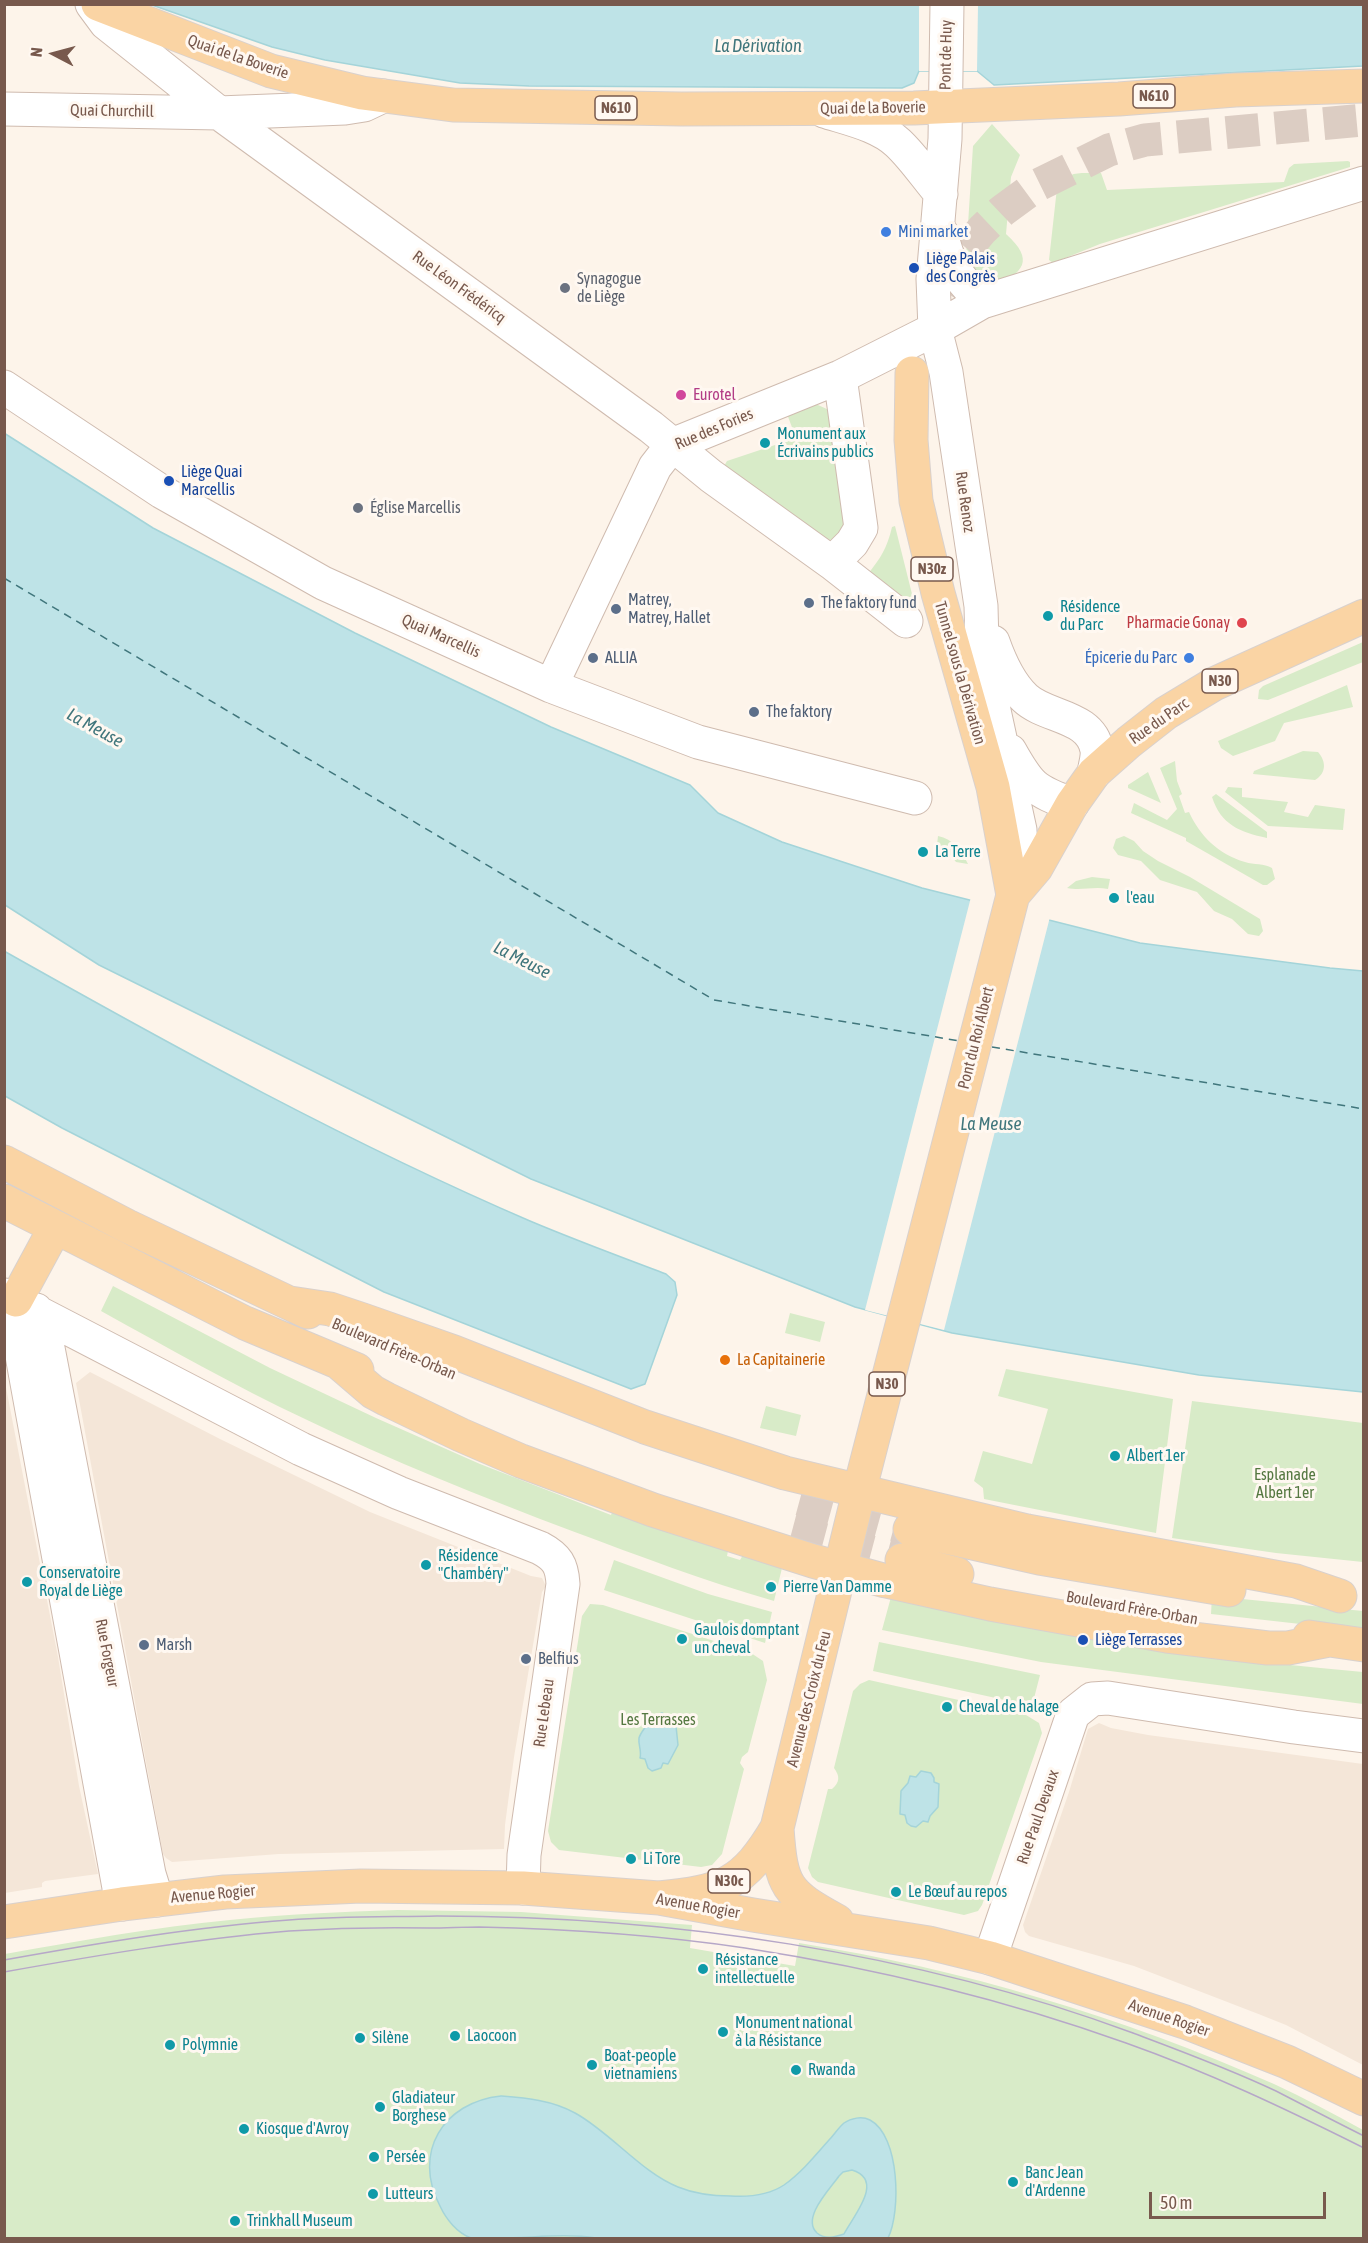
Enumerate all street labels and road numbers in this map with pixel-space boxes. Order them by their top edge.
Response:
street label: Pont de Huy [936,20,956,90]
street label: Quai de la Boverie [185,31,291,83]
road number: N610 [1133,84,1175,108]
road number: N610 [595,96,637,120]
street label: Quai de la Boverie [820,97,926,119]
street label: Quai Churchill [70,101,154,121]
street label: Rue Léon Frédéricq [409,247,509,327]
street label: Rue des Fories [672,404,756,454]
street label: Rue Renoz [951,470,979,534]
road number: N30z [911,557,953,581]
street label: Tunnel sous la Dérivation [930,599,990,747]
street label: Quai Marcellis [399,610,483,662]
road number: N30 [1202,669,1238,693]
street label: Rue du Parc [1126,694,1192,748]
street label: Pont du Roi Albert [954,985,998,1091]
street label: Boulevard Frère-Orban [329,1314,459,1384]
road number: N30 [869,1372,905,1396]
street label: Boulevard Frère-Orban [1065,1587,1199,1629]
street label: Rue Forgeur [91,1617,123,1689]
street label: Avenue des Croix du Feu [783,1629,835,1769]
street label: Rue Lebeau [530,1678,558,1748]
street label: Rue Paul Devaux [1013,1767,1063,1867]
road number: N30c [708,1869,750,1893]
street label: Avenue Rogier [170,1881,256,1907]
street label: Avenue Rogier [655,1889,741,1923]
street label: Avenue Rogier [1126,1995,1212,2041]

